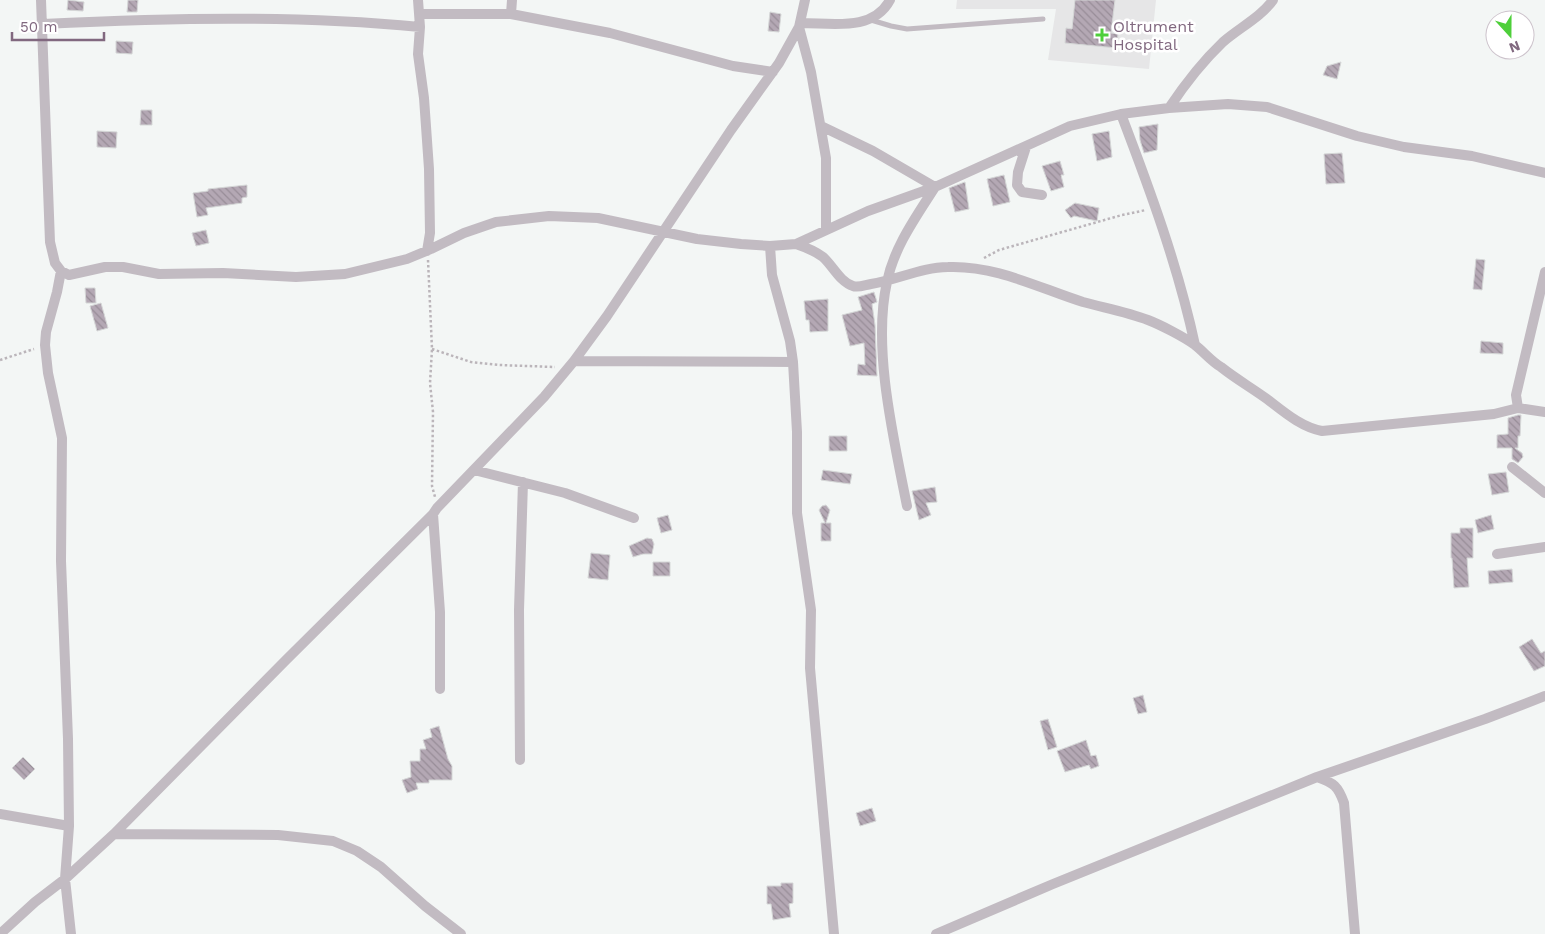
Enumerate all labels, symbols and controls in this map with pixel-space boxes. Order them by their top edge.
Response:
scale bar [12,10,105,42]
north arrow [1485,10,1535,60]
place label: Oltrument Hospital [1113,17,1194,54]
text: 50 m [20,18,57,36]
marker: Oltrument Hospital [1095,28,1109,42]
text: N [1507,38,1522,56]

